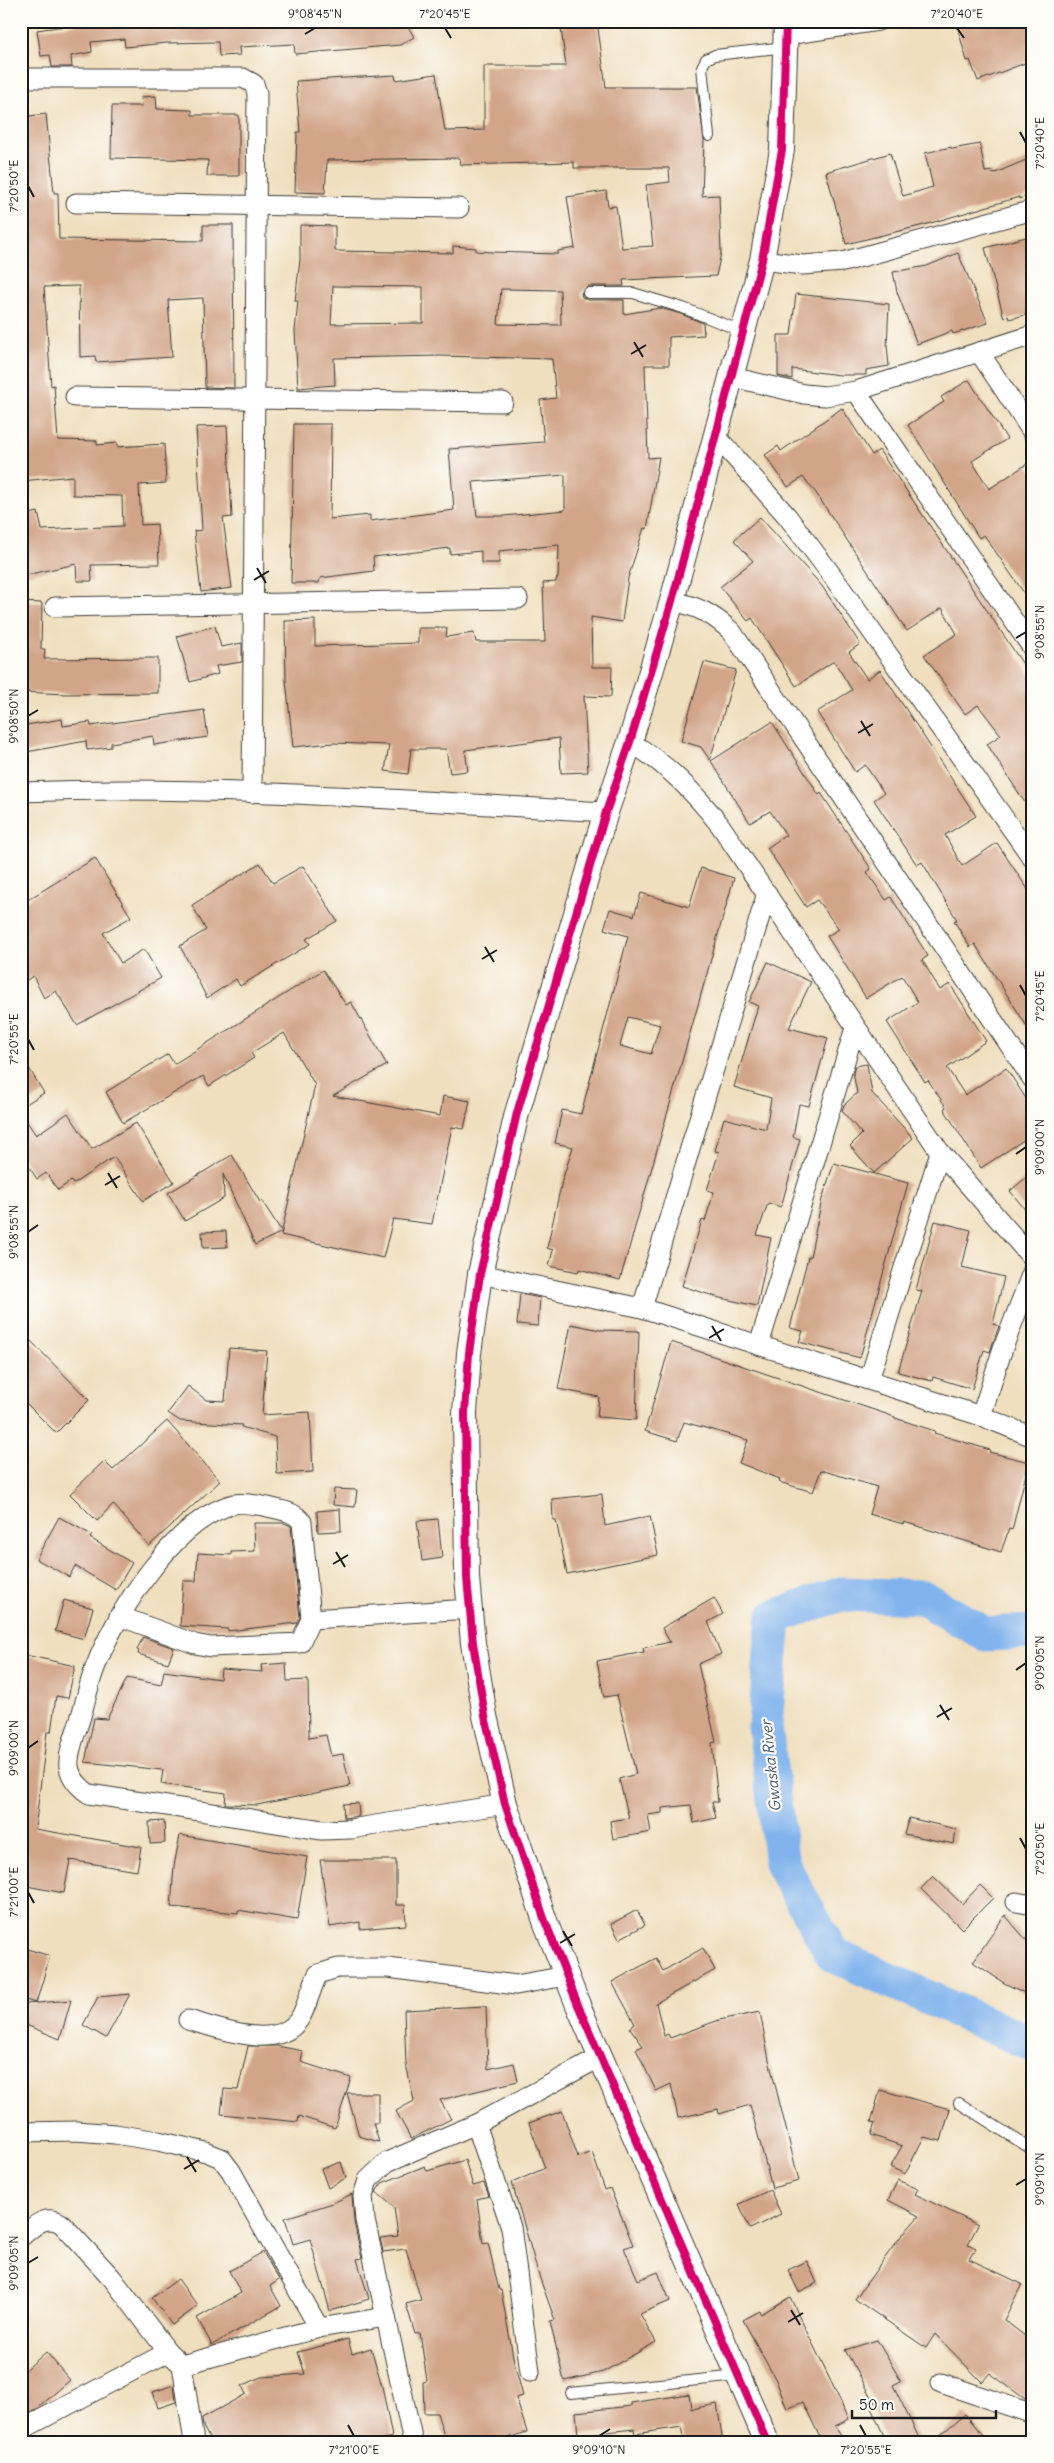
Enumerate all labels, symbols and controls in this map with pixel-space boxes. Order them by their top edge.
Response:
text: 9°08'45"N [288,6,342,21]
text: 7°20'45"E [419,6,471,21]
text: 7°20'40"E [931,6,983,21]
text: 7°20'40"E [1032,117,1047,169]
text: 7°20'50"E [6,160,21,212]
text: 9°08'55"N [1032,605,1047,659]
text: 9°08'50"N [6,688,21,744]
text: 7°20'45"E [1032,970,1047,1022]
text: 7°20'55"E [6,1013,21,1065]
text: 9°09'00"N [1032,1119,1047,1175]
text: 9°08'55"N [6,1205,21,1259]
text: 9°09'05"N [1032,1635,1047,1691]
water label: Gwaska River [756,1717,785,1813]
text: 9°09'00"N [6,1720,21,1776]
text: 7°20'50"E [1032,1823,1047,1875]
text: 7°21'00"E [6,1867,21,1917]
text: 9°09'10"N [1032,2152,1047,2206]
text: 9°09'05"N [6,2235,21,2291]
scale bar [852,2388,995,2420]
text: 50 m [859,2395,894,2414]
text: 7°21'00"E [329,2442,379,2457]
text: 9°09'10"N [572,2442,626,2457]
text: 7°20'55"E [840,2442,892,2457]

